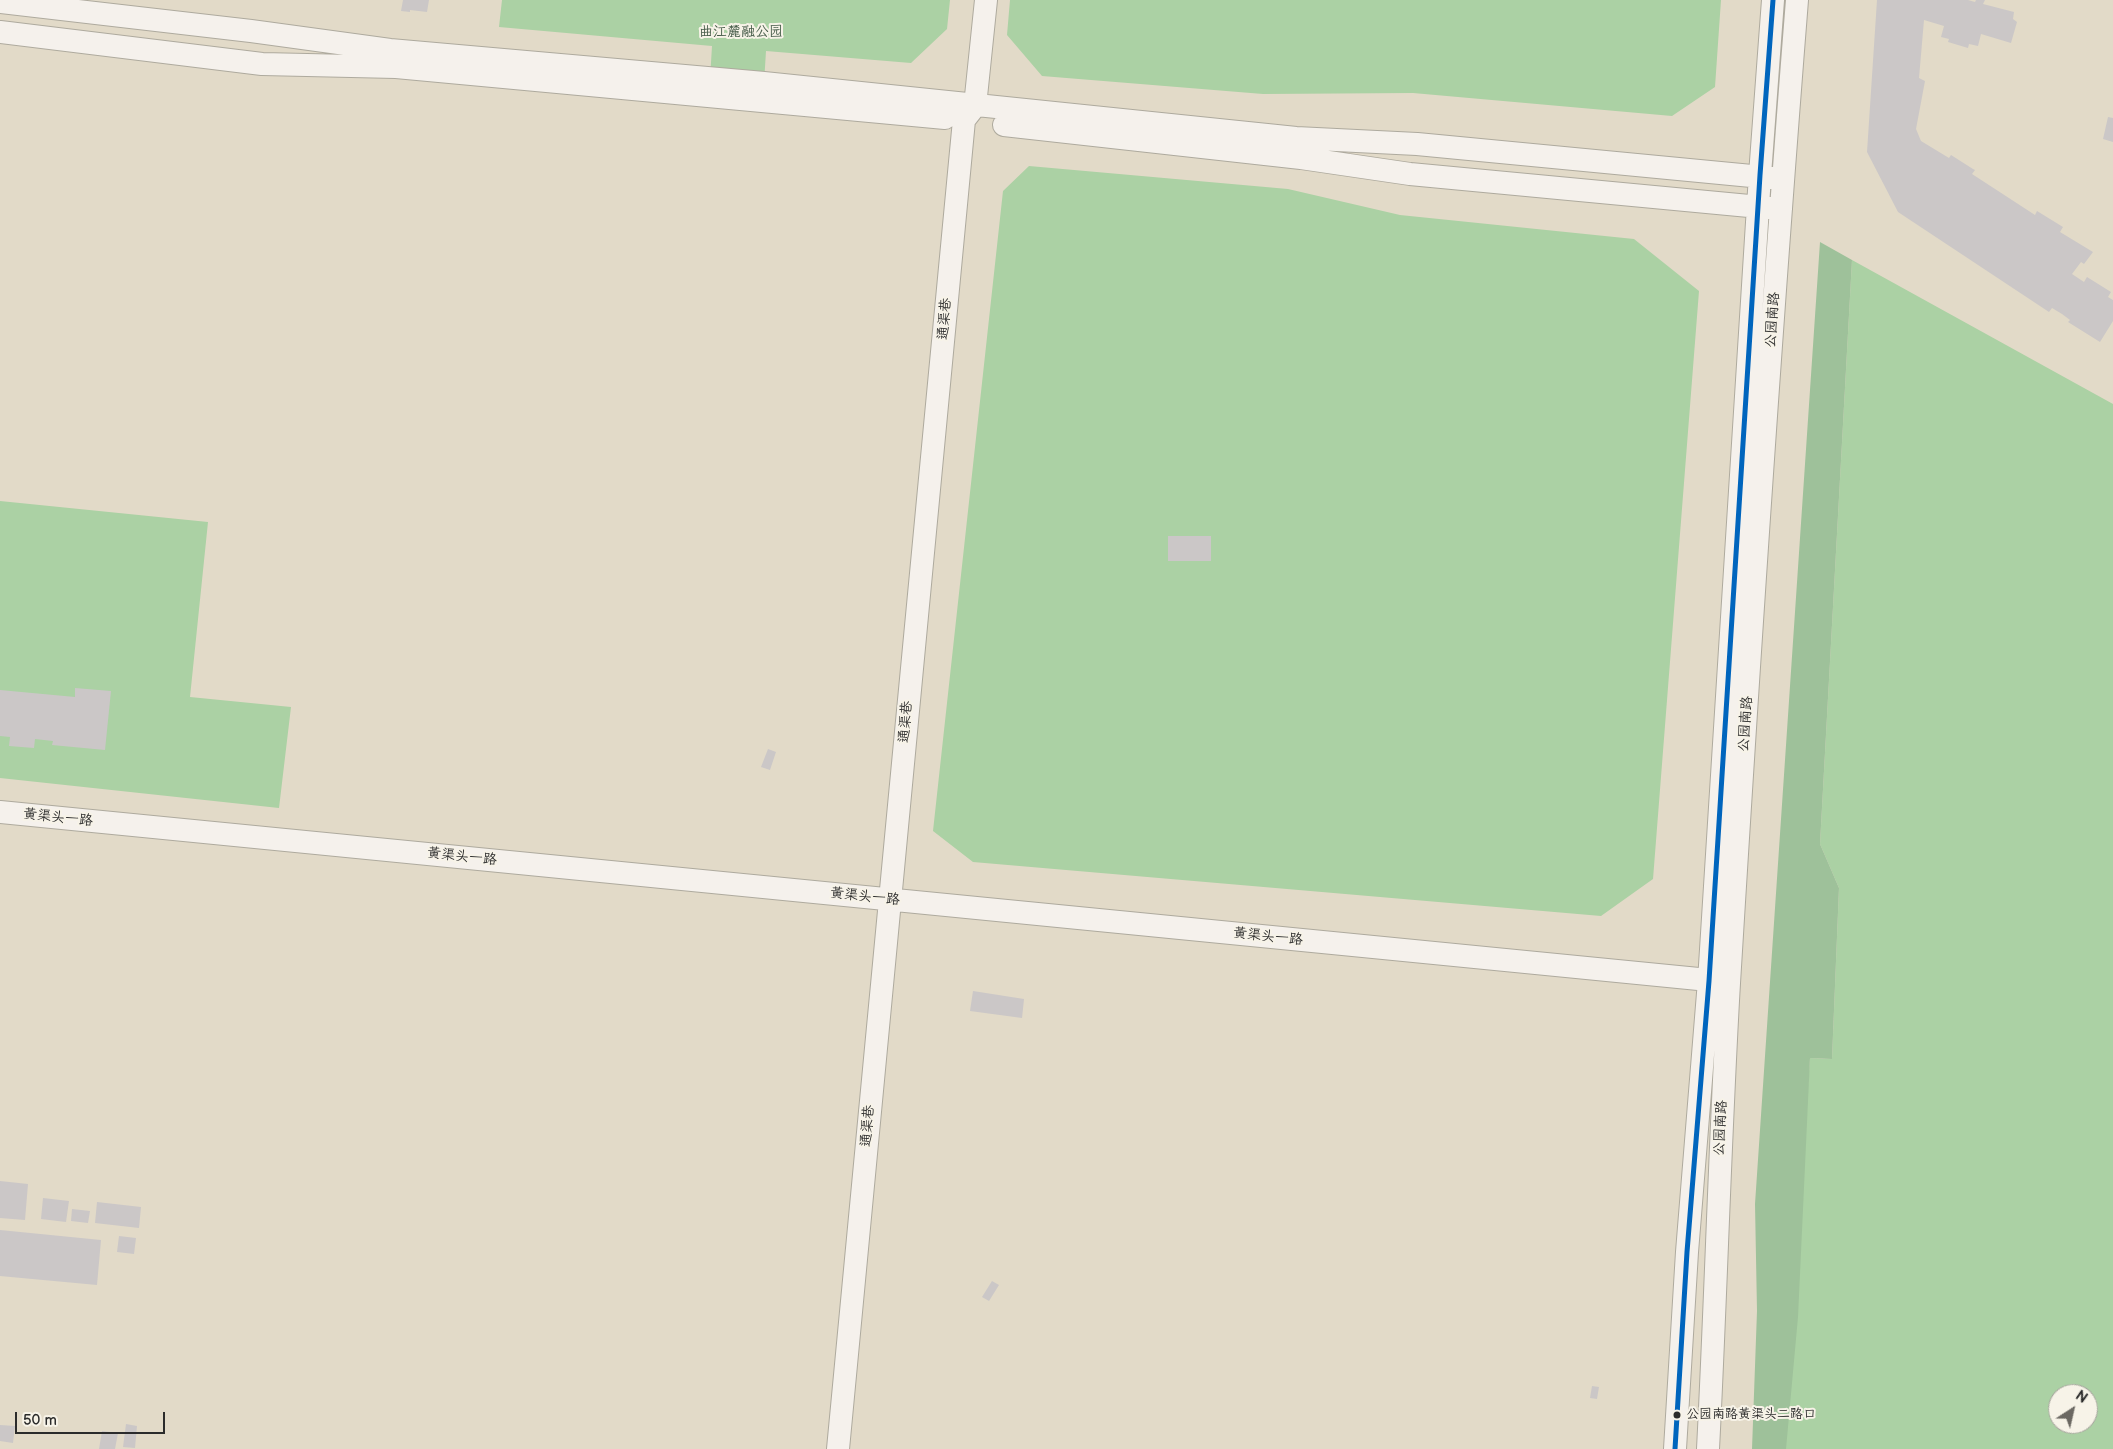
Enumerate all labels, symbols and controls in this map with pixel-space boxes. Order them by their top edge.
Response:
park label: 曲江麓融公园 [699,24,783,40]
street label: 公园南路 [1763,291,1783,349]
street label: 通渠巷 [935,297,955,341]
street label: 公园南路 [1736,695,1756,753]
street label: 通渠巷 [896,700,916,744]
street label: 黄渠头一路 [22,806,94,830]
street label: 黄渠头一路 [426,845,498,869]
street label: 黄渠头一路 [829,885,901,909]
street label: 黄渠头一路 [1232,925,1304,949]
street label: 公园南路 [1711,1100,1731,1156]
street label: 通渠巷 [858,1104,878,1148]
north arrow [2048,1384,2098,1434]
text: N [2072,1387,2090,1407]
scale bar [18,1402,168,1434]
place label: 公园南路黄渠头二路口 [1686,1407,1816,1423]
marker: 公园南路黄渠头二路口 [1672,1410,1682,1420]
text: 50 m [23,1411,57,1430]

